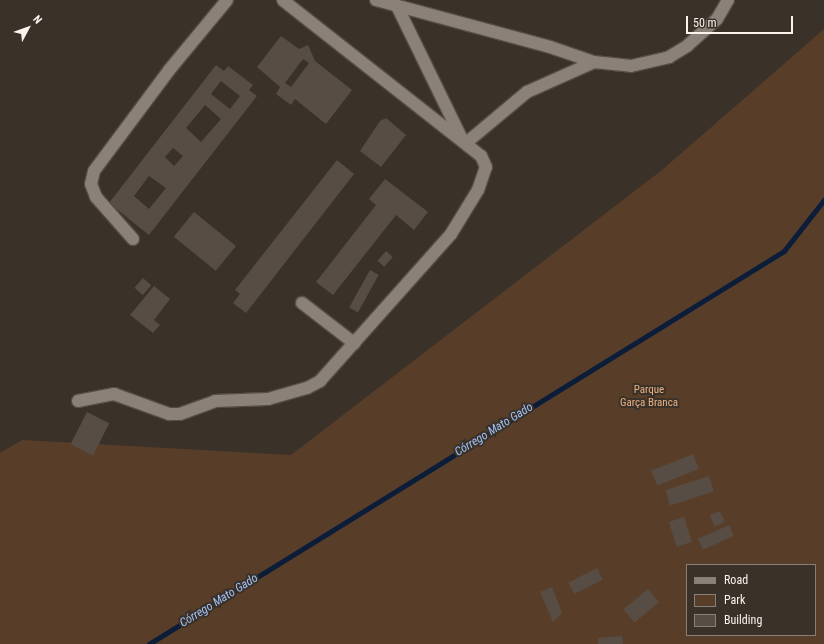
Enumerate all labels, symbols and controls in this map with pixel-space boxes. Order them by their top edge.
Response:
north arrow [8,8,48,48]
scale bar [688,8,795,34]
text: N [30,13,45,27]
text: 50 m [693,16,717,30]
park label: Parque Garça Branca [620,384,678,410]
water label: Córrego Mato Gado [452,400,536,460]
legend [686,564,816,636]
water label: Córrego Mato Gado [177,571,261,631]
text: Road [724,573,748,587]
text: Park [724,593,745,607]
text: Building [724,613,762,627]

